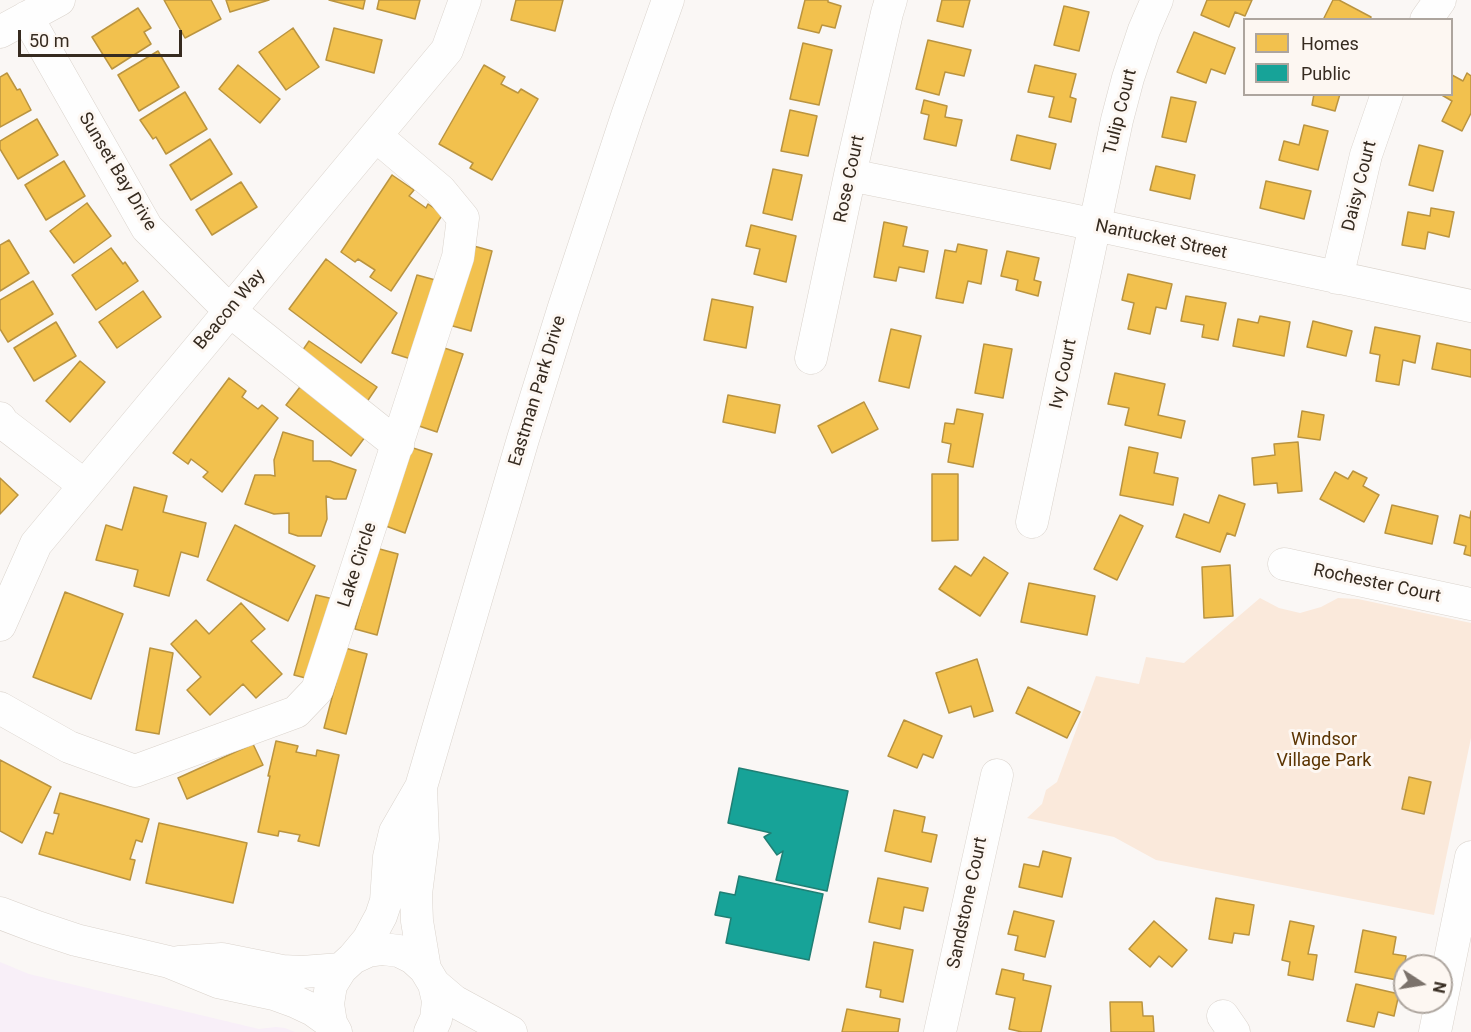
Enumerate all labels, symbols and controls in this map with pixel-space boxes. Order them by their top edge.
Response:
scale bar [21,18,184,56]
legend [1243,18,1453,96]
text: 50 m [29,30,69,51]
text: Homes [1301,33,1359,54]
text: Public [1301,63,1351,84]
street label: Tulip Court [1100,67,1142,157]
street label: Sunset Bay Drive [73,109,161,235]
street label: Rose Court [830,133,870,225]
street label: Daisy Court [1338,138,1382,234]
street label: Nantucket Street [1093,215,1229,265]
street label: Beacon Way [190,265,270,355]
street label: Eastman Park Drive [505,313,571,469]
street label: Ivy Court [1046,337,1082,411]
street label: Lake Circle [334,520,382,610]
street label: Rochester Court [1311,560,1443,608]
park label: Windsor Village Park [1277,729,1371,771]
street label: Sandstone Court [943,835,993,971]
north arrow [1393,954,1453,1014]
text: N [1429,980,1450,995]

